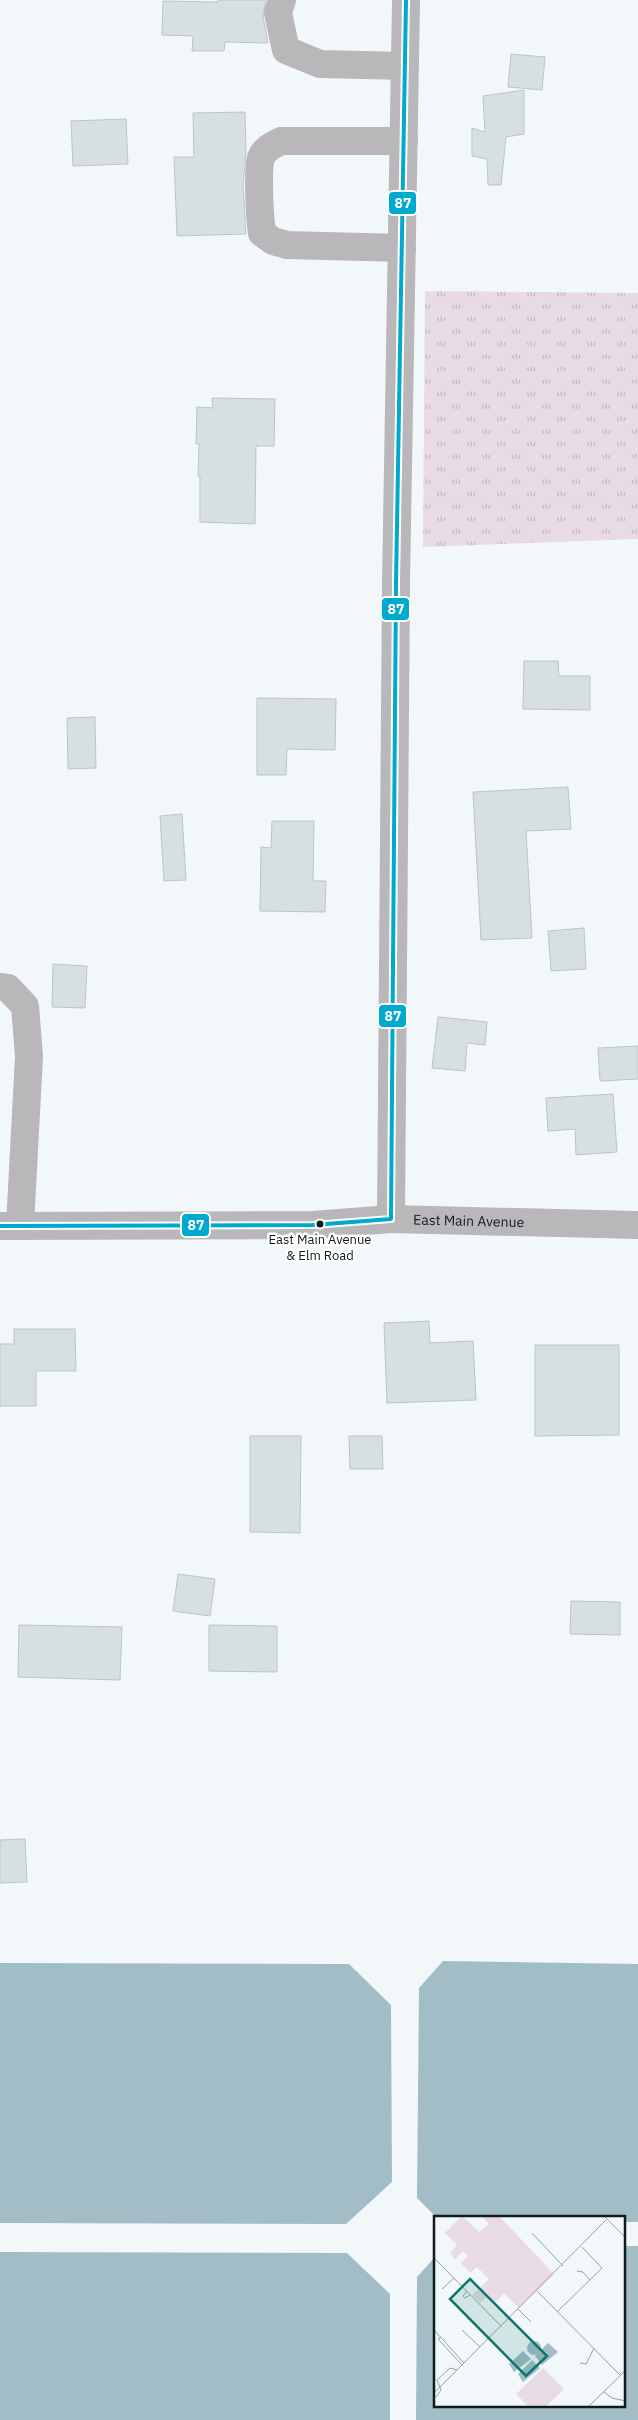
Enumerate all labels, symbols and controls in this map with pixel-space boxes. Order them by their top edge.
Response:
line badge: 87 [388,191,417,215]
text: 87 [395,194,411,212]
line badge: 87 [381,597,410,621]
text: 87 [388,600,404,618]
line badge: 87 [378,1004,407,1028]
text: 87 [385,1007,401,1025]
street label: East Main Avenue [413,1211,525,1231]
line badge: 87 [181,1213,210,1237]
text: 87 [188,1216,204,1234]
marker: East Main Avenue & Elm Road [315,1219,325,1229]
place label: East Main Avenue & Elm Road [269,1231,372,1264]
inset map [434,2216,626,2408]

